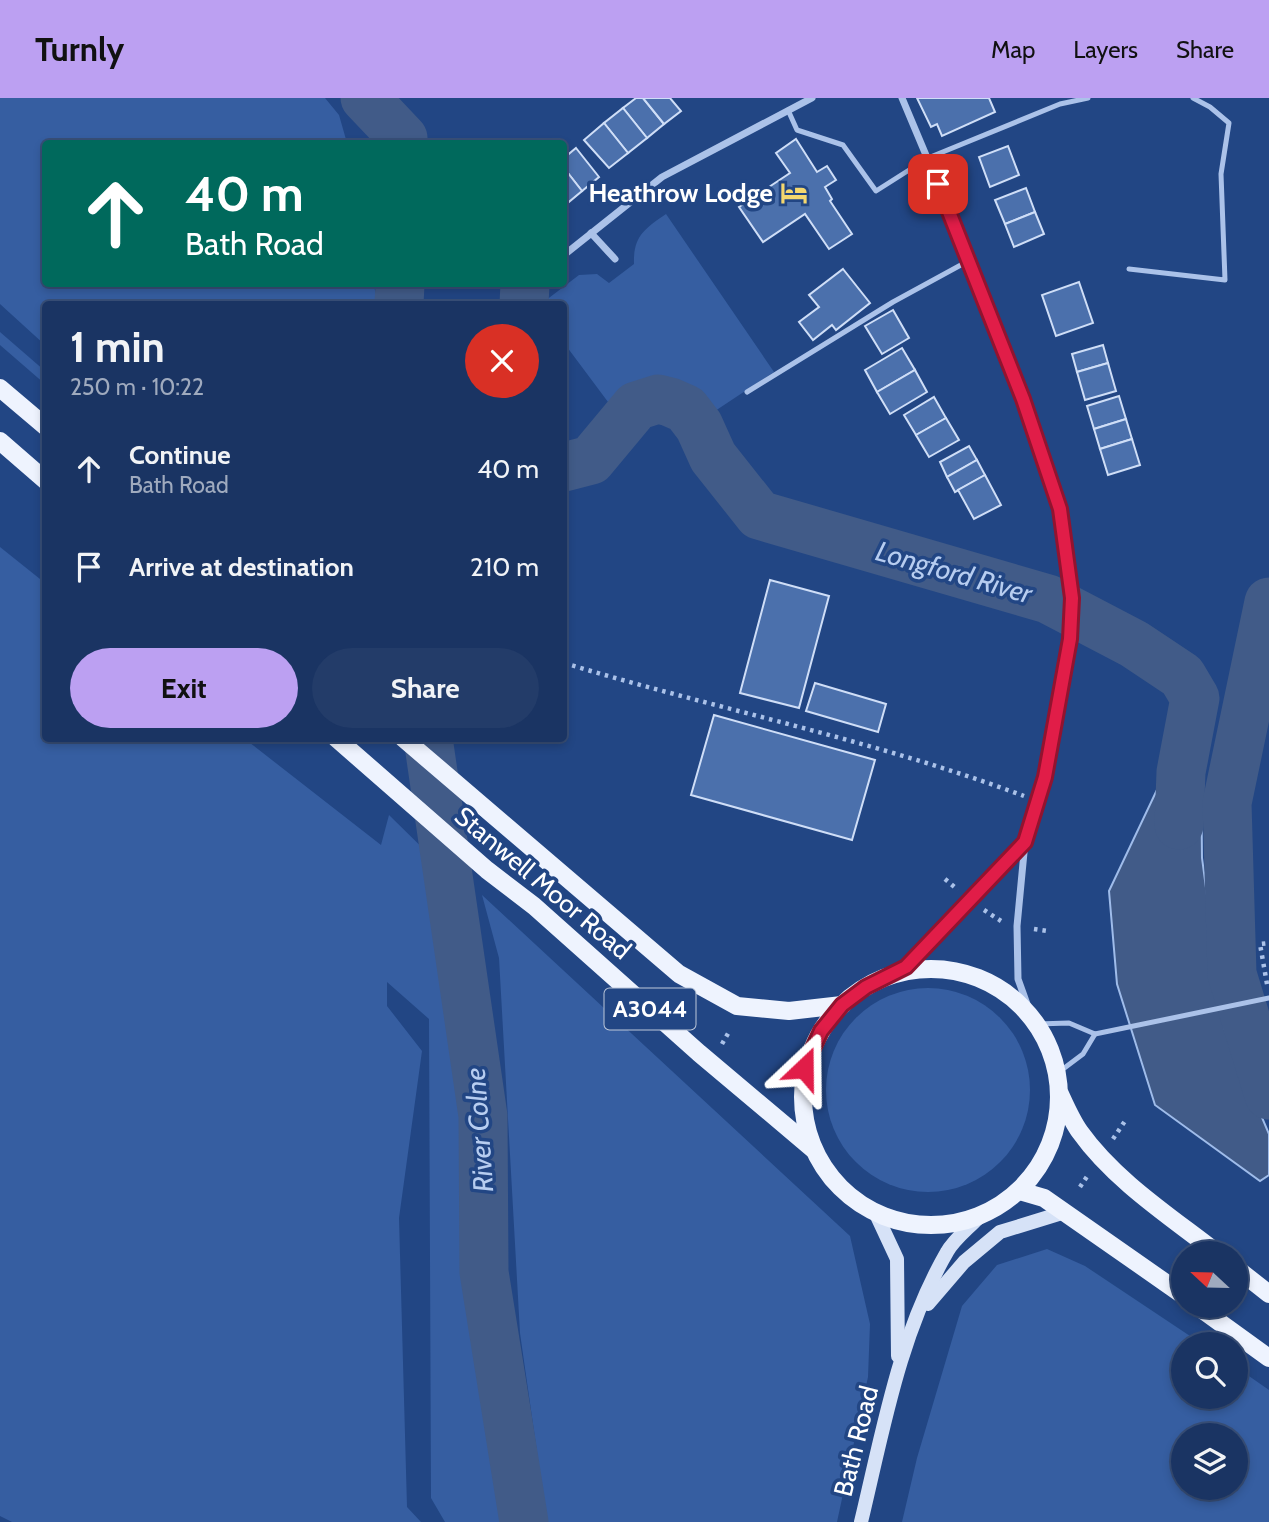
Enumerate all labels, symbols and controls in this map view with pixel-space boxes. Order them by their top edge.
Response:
text: Turnly [35,29,124,69]
text: Map [991,35,1035,64]
text: Layers [1073,35,1138,64]
text: Share [1176,35,1234,64]
pin [908,154,968,214]
text: 40 m [185,164,304,223]
icon: arrive [919,165,957,203]
icon: ahead [70,168,161,259]
place label: Heathrow Lodge [588,177,773,209]
hotel icon: Heathrow Lodge [779,178,809,208]
text: Bath Road [185,224,324,263]
text: 1 min [70,321,165,373]
button: close [465,324,539,398]
text: 250 m · 10:22 [70,373,204,401]
text: Continue [129,439,231,471]
icon: ahead [70,450,108,488]
text: 40 m [477,453,539,485]
text: Bath Road [129,471,229,499]
water label: Longford River [872,533,1037,611]
icon: arrive [70,548,108,586]
text: Arrive at destination [129,551,354,583]
text: 210 m [470,551,539,583]
button: Exit [70,648,298,728]
button: Share [312,648,539,728]
street label: Stanwell Moor Road [448,800,638,966]
road number: A3044 [604,988,696,1029]
position arrow [767,1031,841,1105]
water label: River Colne [458,1067,500,1193]
north arrow [1171,1241,1248,1318]
map controls [1171,1241,1248,1500]
button: search [1171,1332,1248,1409]
street label: Bath Road [827,1382,885,1500]
button: layers [1171,1423,1248,1500]

